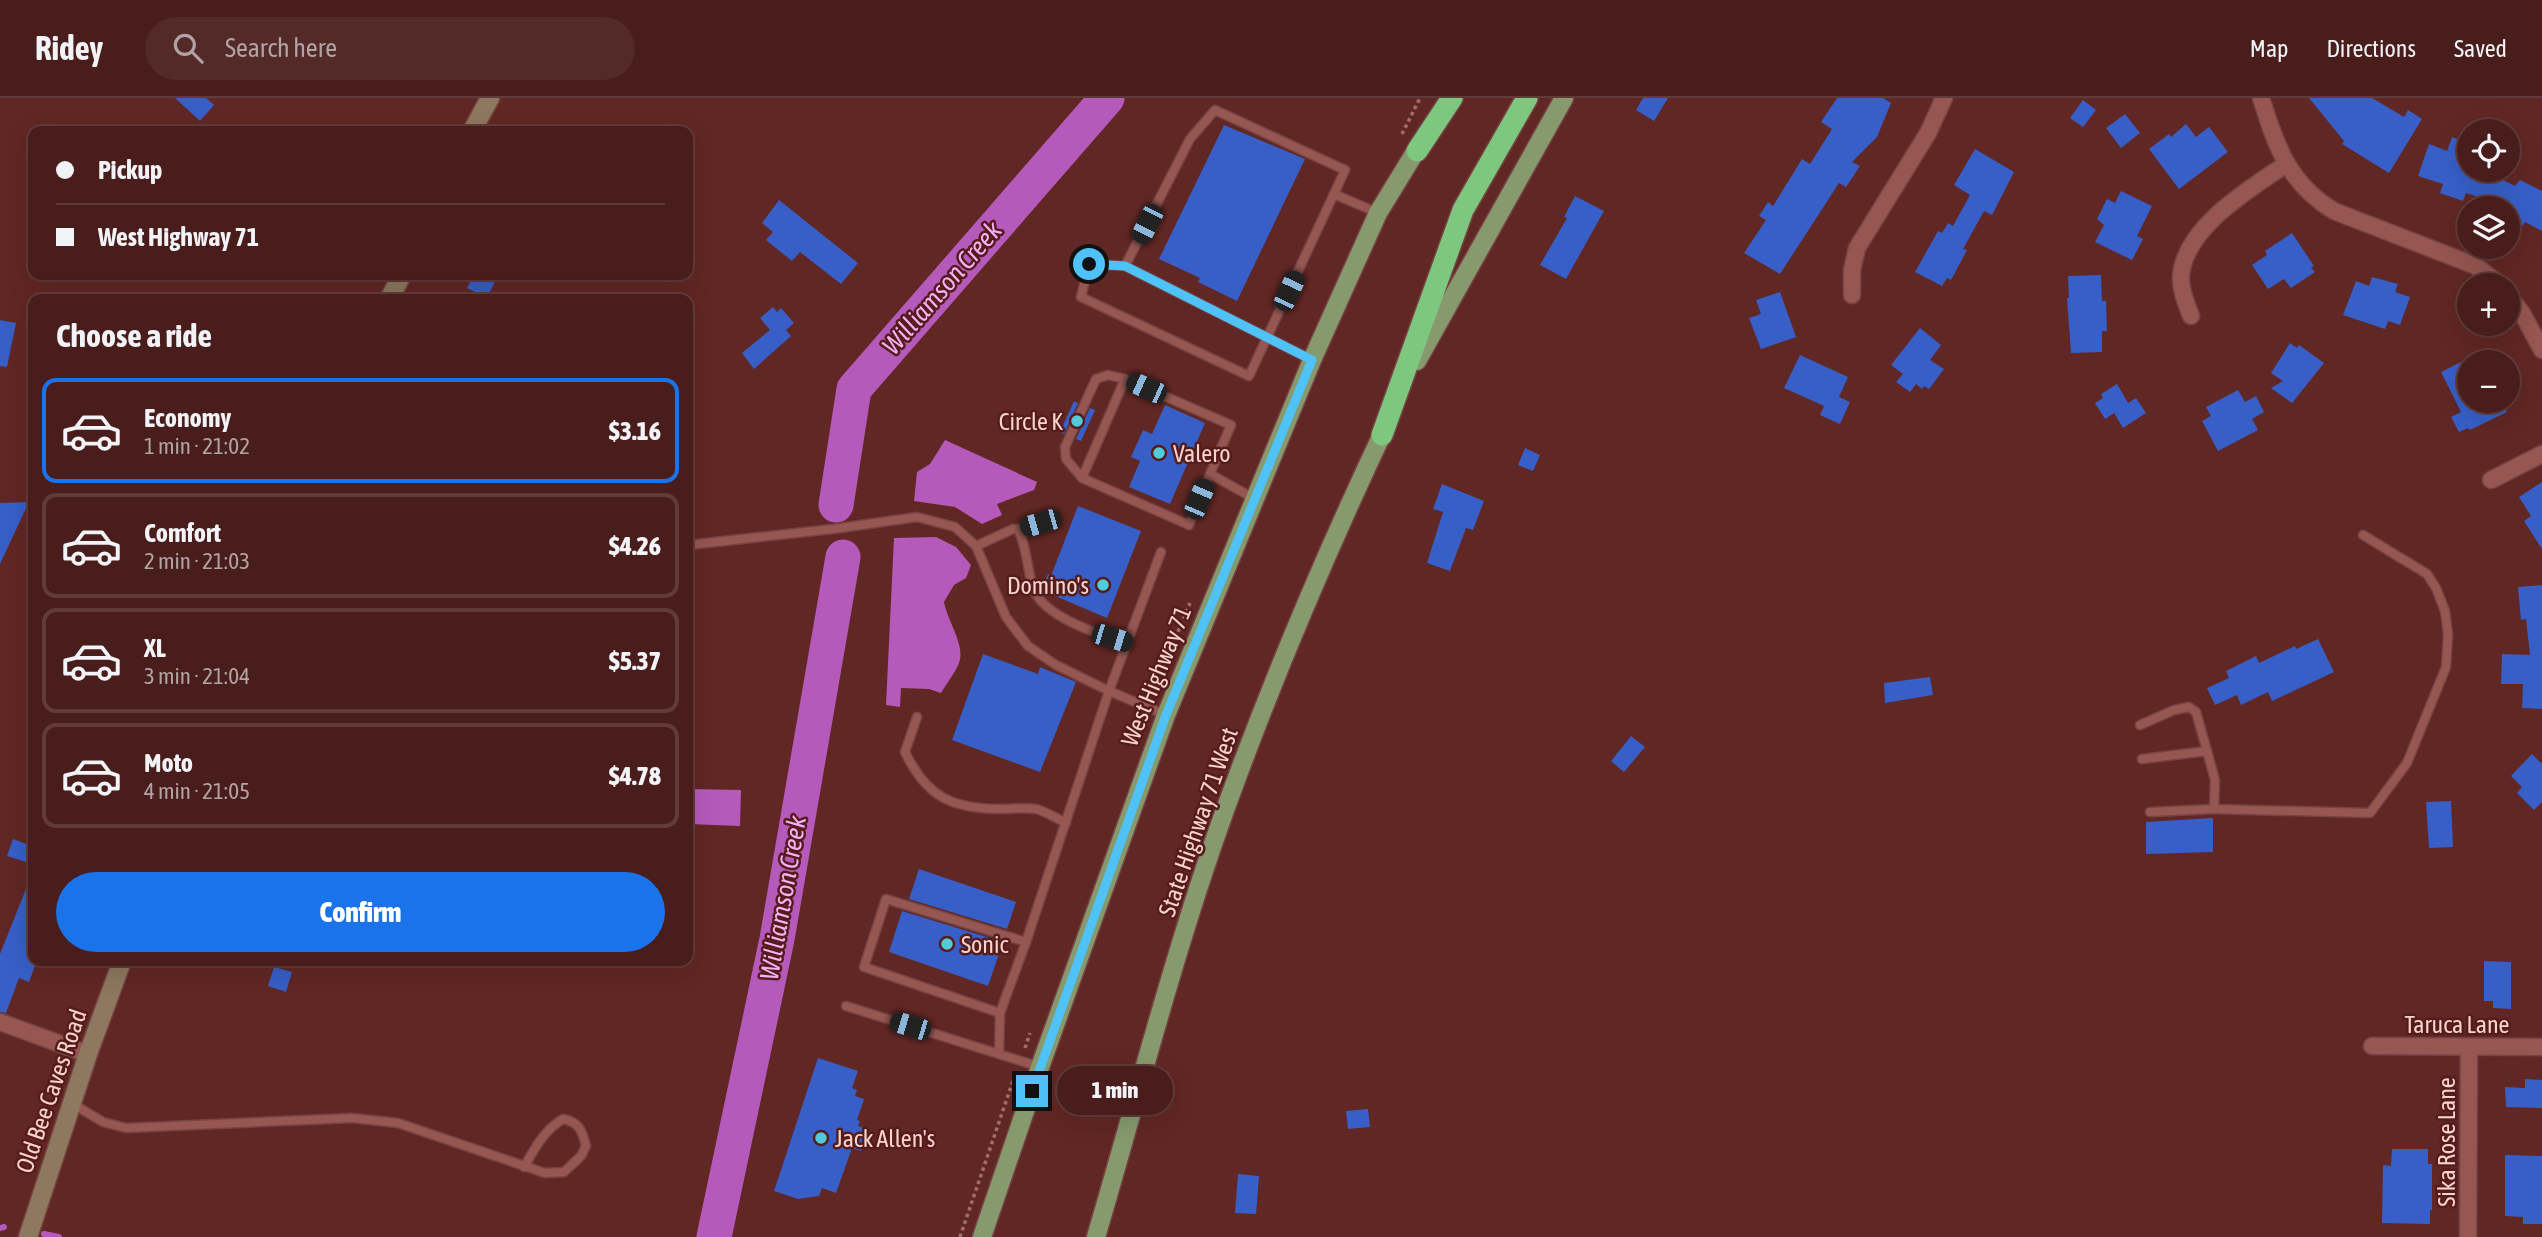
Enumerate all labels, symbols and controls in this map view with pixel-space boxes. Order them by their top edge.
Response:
search box [145,17,635,80]
text: Ridey [35,29,103,67]
icon: search [169,29,207,67]
text: Search here [225,33,337,63]
text: Map [2250,35,2288,62]
text: Directions [2326,35,2416,62]
text: Saved [2454,35,2507,62]
map controls [2457,119,2520,413]
button: locate [2457,119,2520,182]
text: Pickup [98,155,162,185]
button: layers [2457,196,2520,259]
car [1129,201,1166,247]
water label: Williamson Creek [876,215,1008,361]
text: West Highway 71 [98,222,259,252]
route start [1073,248,1105,280]
car [1271,268,1308,314]
button: + [2457,273,2520,336]
text: Choose a ride [56,317,212,354]
button: − [2457,350,2520,413]
car [1123,370,1170,406]
icon: car [60,399,123,462]
text: Economy [144,403,231,433]
place label: Circle K [999,408,1063,435]
marker: Circle K [1069,413,1085,429]
text: $3.16 [609,416,661,446]
text: 1 min · 21:02 [144,433,250,459]
place label: Valero [1173,440,1231,467]
marker: Valero [1151,445,1167,461]
car [1182,476,1217,522]
car [1017,507,1064,539]
icon: car [60,514,123,577]
text: Comfort [144,518,221,548]
text: $4.26 [609,531,661,561]
text: 2 min · 21:03 [144,548,250,574]
place label: Domino's [1007,572,1089,599]
marker: Domino's [1095,577,1111,593]
street label: West Highway 71 [1116,602,1196,750]
car [1089,622,1136,654]
icon: car [60,629,123,692]
text: XL [144,633,166,663]
text: $5.37 [609,646,661,676]
text: 3 min · 21:04 [144,663,250,689]
street label: State Highway 71 West [1153,724,1243,920]
icon: car [60,744,123,807]
text: Moto [144,748,193,778]
text: $4.78 [609,761,661,791]
text: 4 min · 21:05 [144,778,250,804]
water label: Williamson Creek [754,813,812,982]
button: Confirm [56,872,665,952]
place label: Sonic [961,931,1009,958]
marker: Sonic [939,936,955,952]
street label: Old Bee Caves Road [10,1006,92,1176]
car [887,1010,934,1042]
street label: Taruca Lane [2405,1011,2510,1038]
callout: 1 min [1056,1066,1172,1116]
route end [1016,1075,1048,1107]
text: 1 min [1092,1077,1138,1103]
street label: Sika Rose Lane [2433,1077,2460,1207]
place label: Jack Allen's [835,1125,935,1152]
marker: Jack Allen's [813,1130,829,1146]

